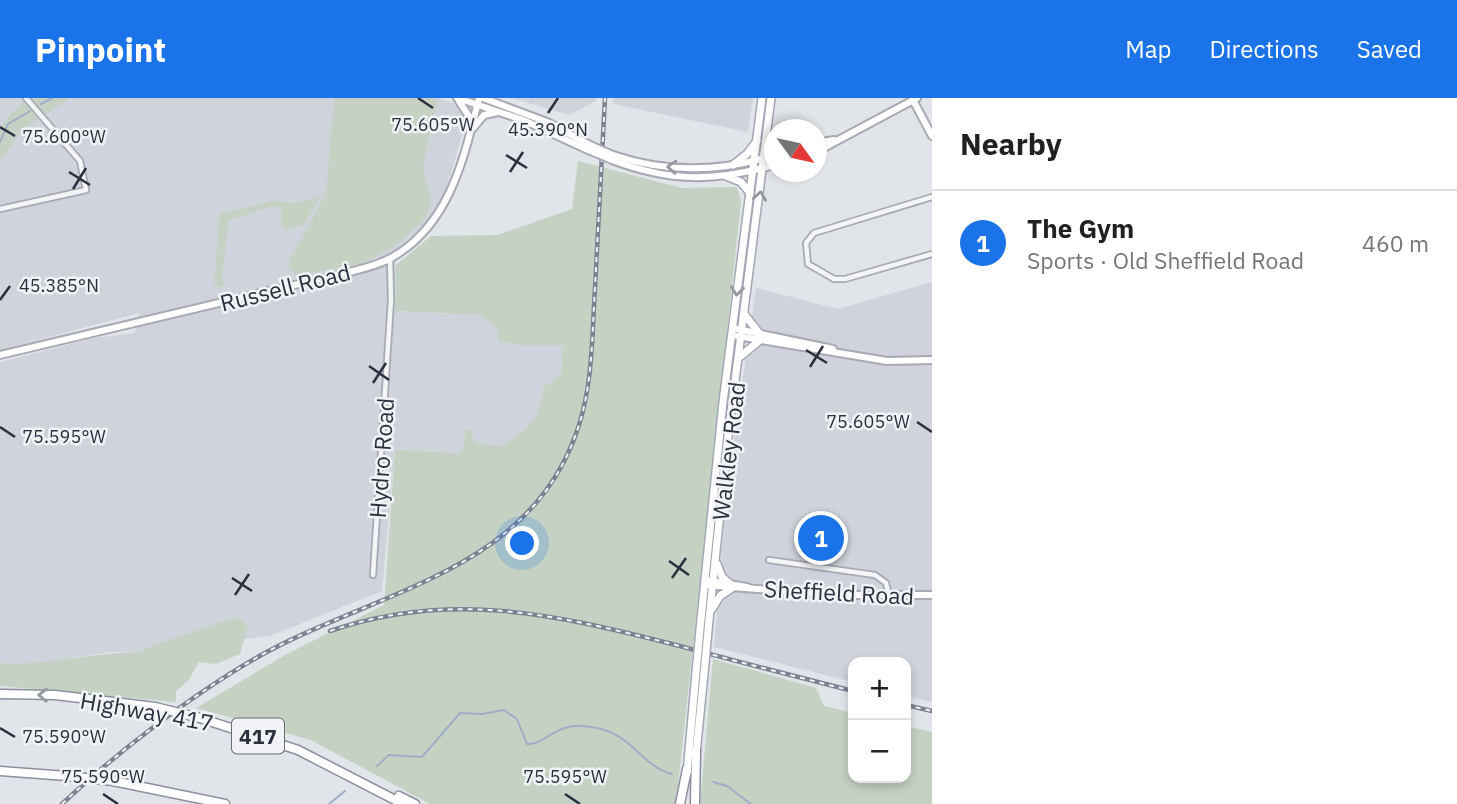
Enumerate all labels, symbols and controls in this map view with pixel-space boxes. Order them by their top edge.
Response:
text: Pinpoint [35,28,166,71]
text: Map [1125,33,1171,65]
text: Directions [1209,33,1319,65]
text: Saved [1357,33,1422,65]
text: 75.605°W [391,113,475,136]
text: 45.390°N [508,118,588,141]
north arrow [764,119,827,182]
text: Nearby [960,124,1062,163]
text: 75.600°W [22,125,106,148]
one-way arrow [667,160,678,175]
one-way arrow [752,190,767,202]
text: The Gym [1027,211,1134,245]
text: 1 [976,228,990,258]
text: 460 m [1362,228,1429,258]
text: Sports · Old Sheffield Road [1027,245,1304,275]
street label: Russell Road [217,256,353,318]
text: 45.385°N [19,274,99,297]
one-way arrow [730,285,745,297]
street label: Walkley Road [705,380,751,522]
street label: Hydro Road [362,397,400,519]
text: 75.605°W [826,410,910,433]
text: 75.595°W [22,425,106,448]
pin: 1 [798,512,844,564]
your location [505,526,539,560]
street label: Sheffield Road [763,573,915,611]
map controls [848,657,911,783]
button: + [848,657,911,720]
street label: Highway 417 [78,685,216,737]
one-way arrow [37,687,48,702]
road number: 417 [232,718,284,754]
button: − [848,720,911,783]
text: 75.590°W [22,725,106,748]
text: 75.590°W [61,765,145,788]
text: 75.595°W [523,765,607,788]

